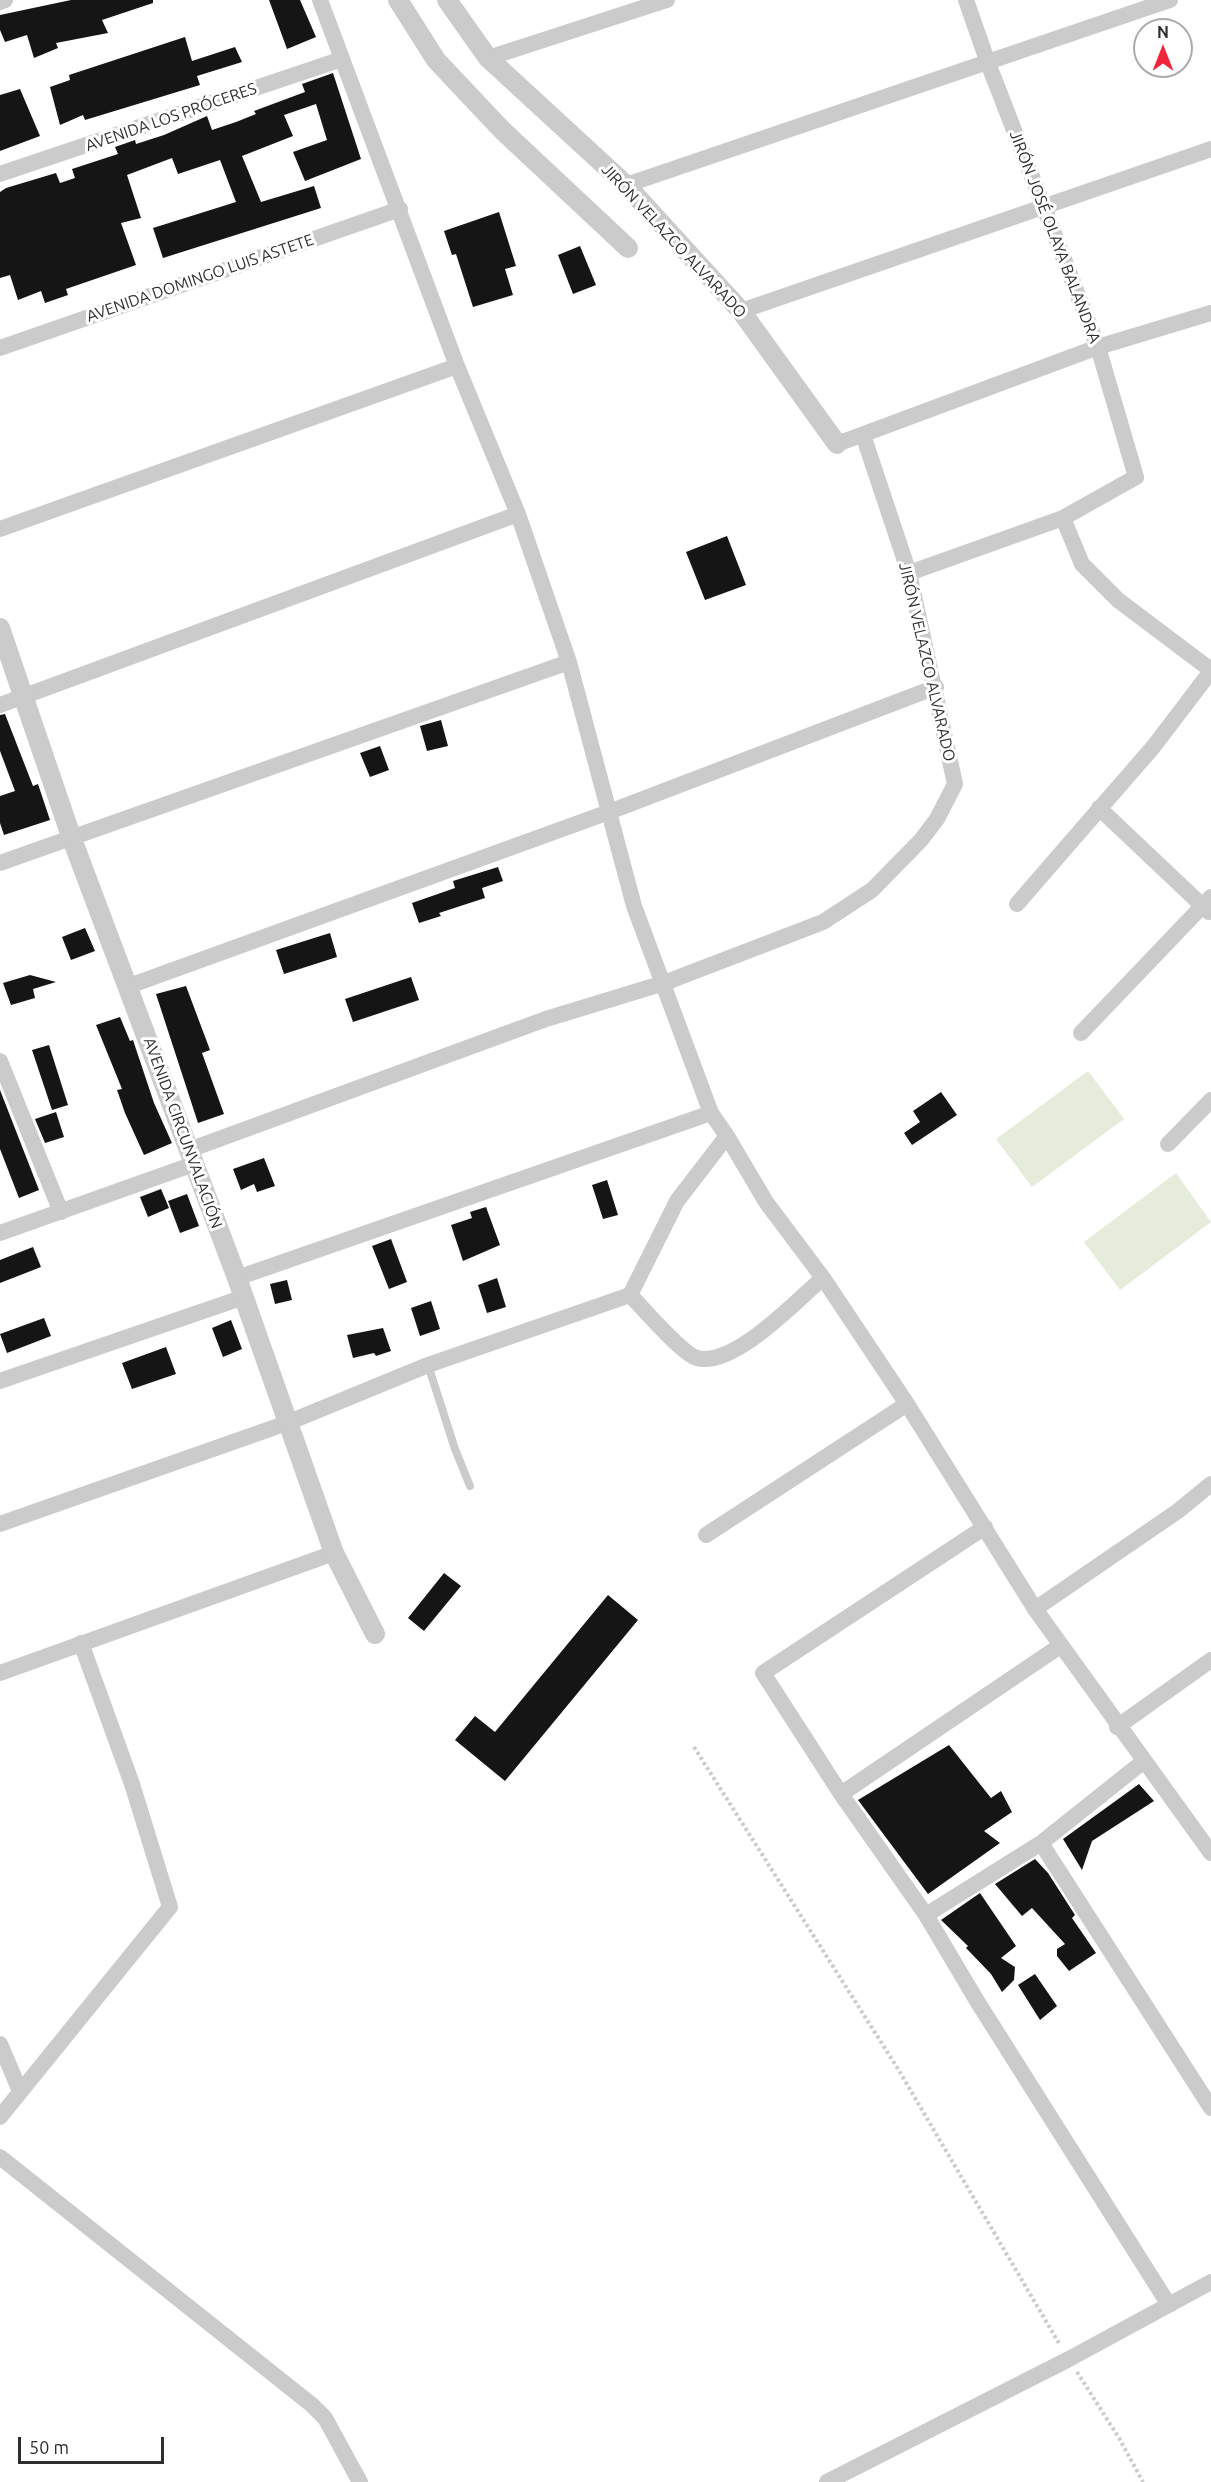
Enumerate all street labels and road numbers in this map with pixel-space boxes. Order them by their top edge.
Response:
street label: AVENIDA LOS PRÓCERES [83,79,259,155]
street label: JIRÓN JOSÉ OLAYA BALANDRA [1005,128,1105,346]
street label: JIRÓN VELAZCO ALVARADO [598,160,750,322]
street label: AVENIDA DOMINGO LUIS ASTETE [84,230,316,326]
street label: JIRÓN VELAZCO ALVARADO [895,561,959,763]
street label: AVENIDA CIRCUNVALACIÓN [139,1035,227,1231]

